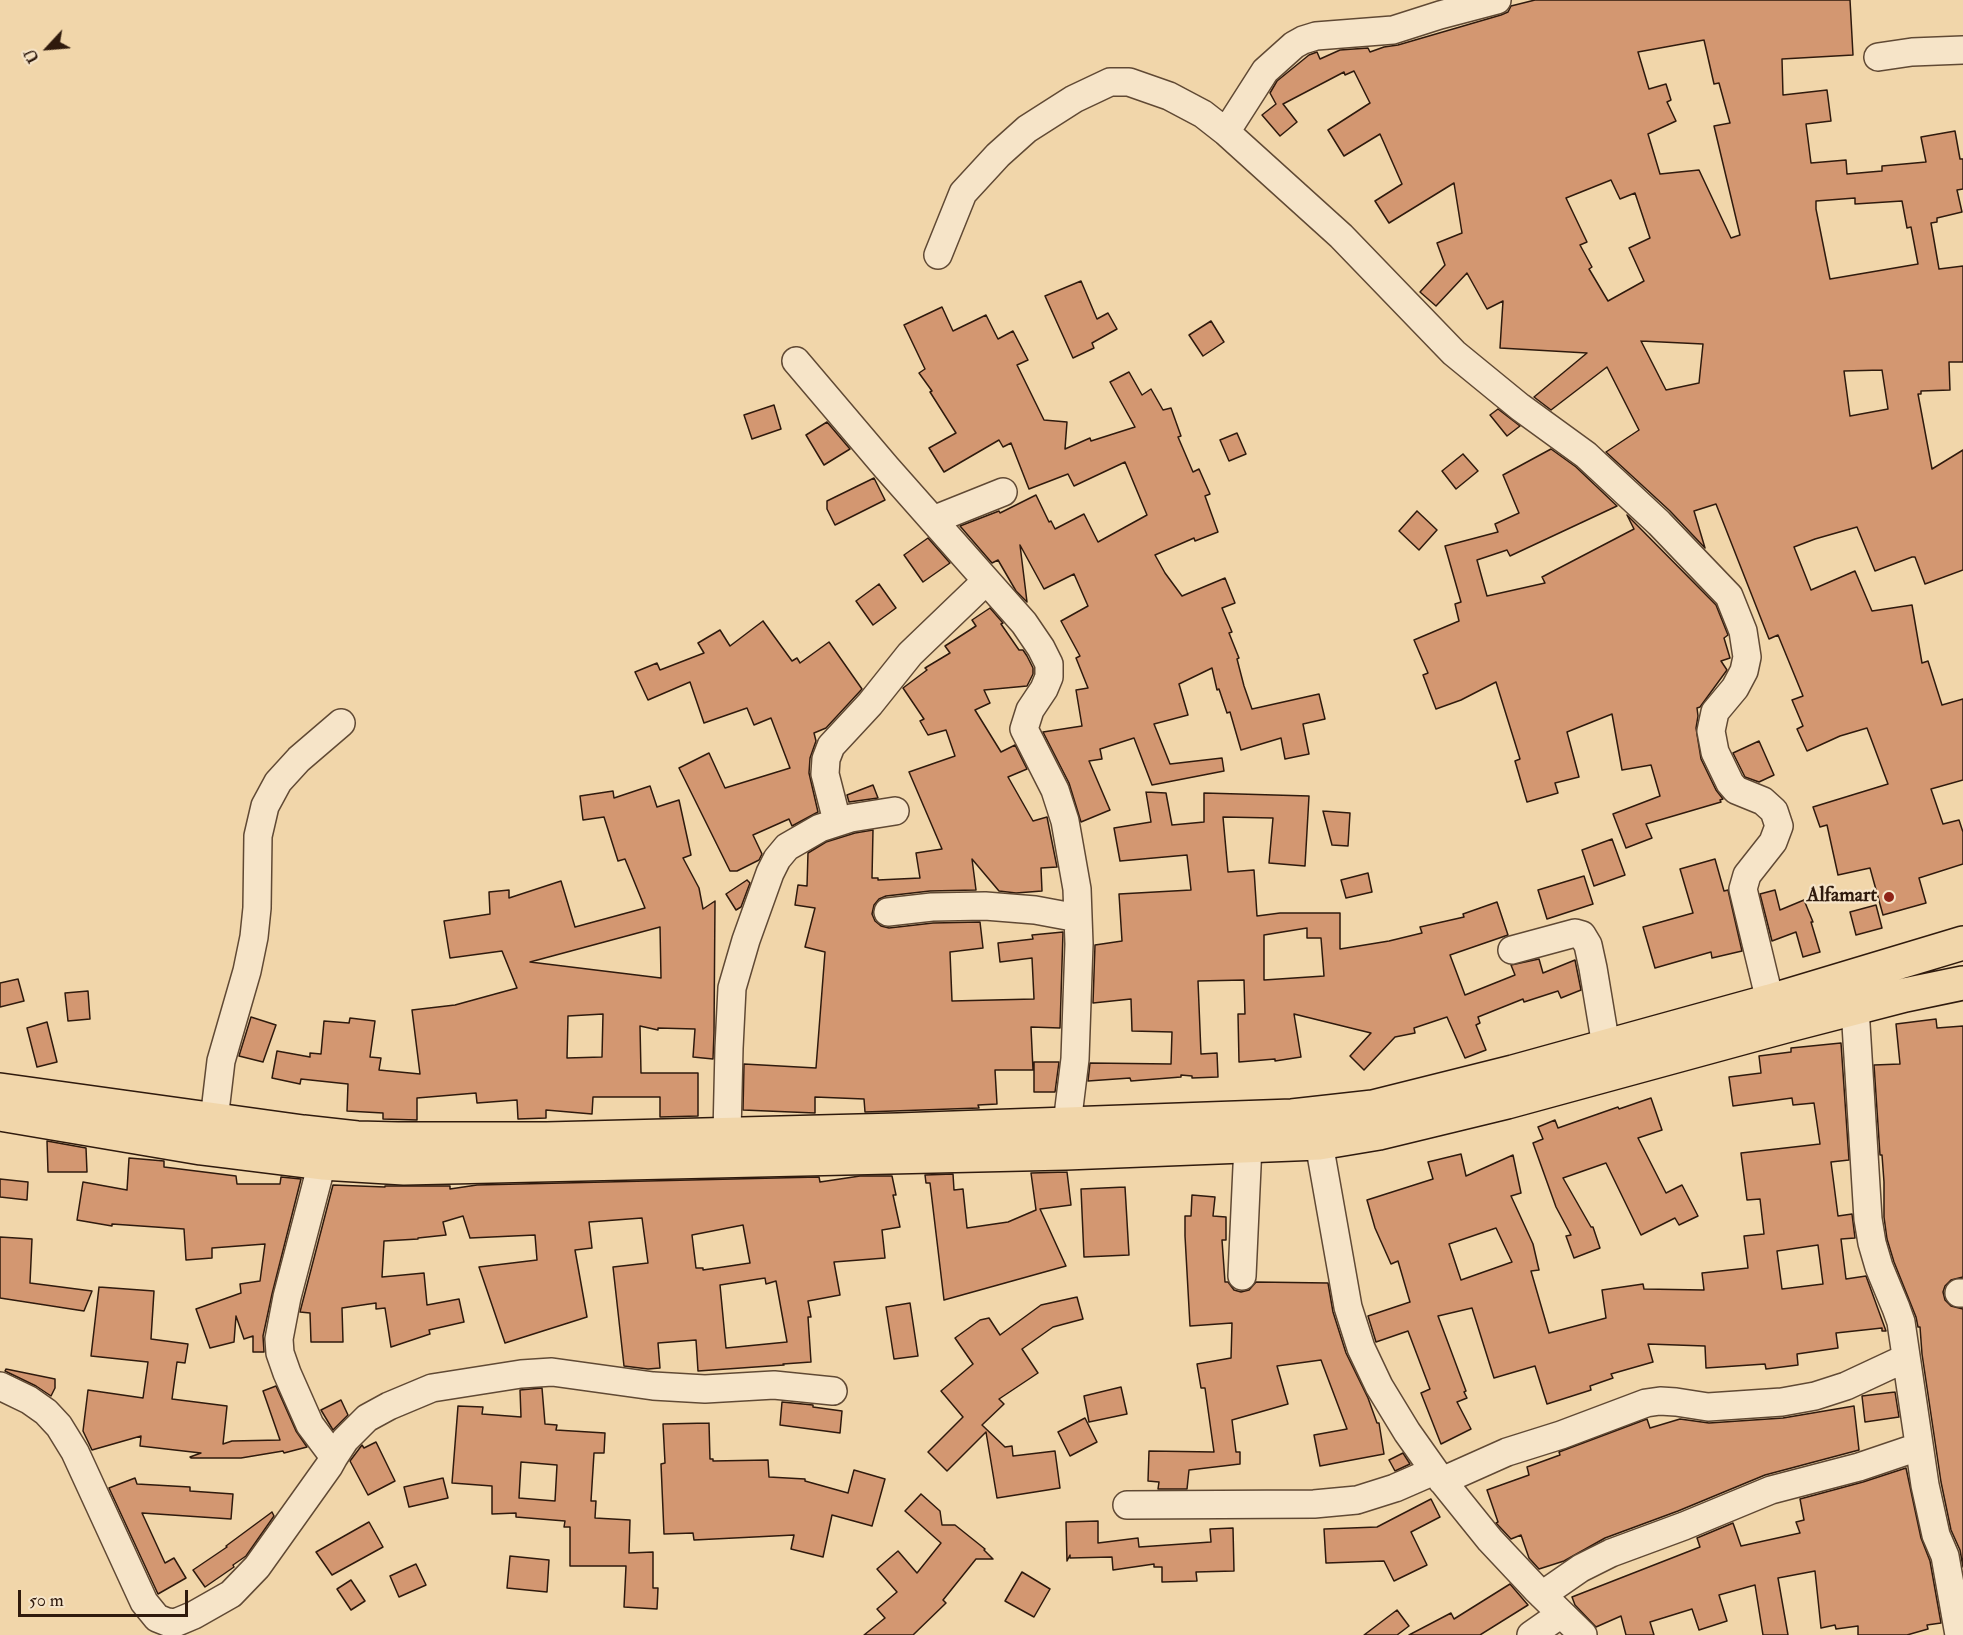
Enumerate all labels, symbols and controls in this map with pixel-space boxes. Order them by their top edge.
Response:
north arrow [18,18,78,78]
text: U [20,45,44,66]
place label: Alfamart [1807,885,1877,909]
marker: Alfamart [1882,890,1896,904]
scale bar [21,1578,190,1616]
text: 50 m [29,1589,64,1612]

